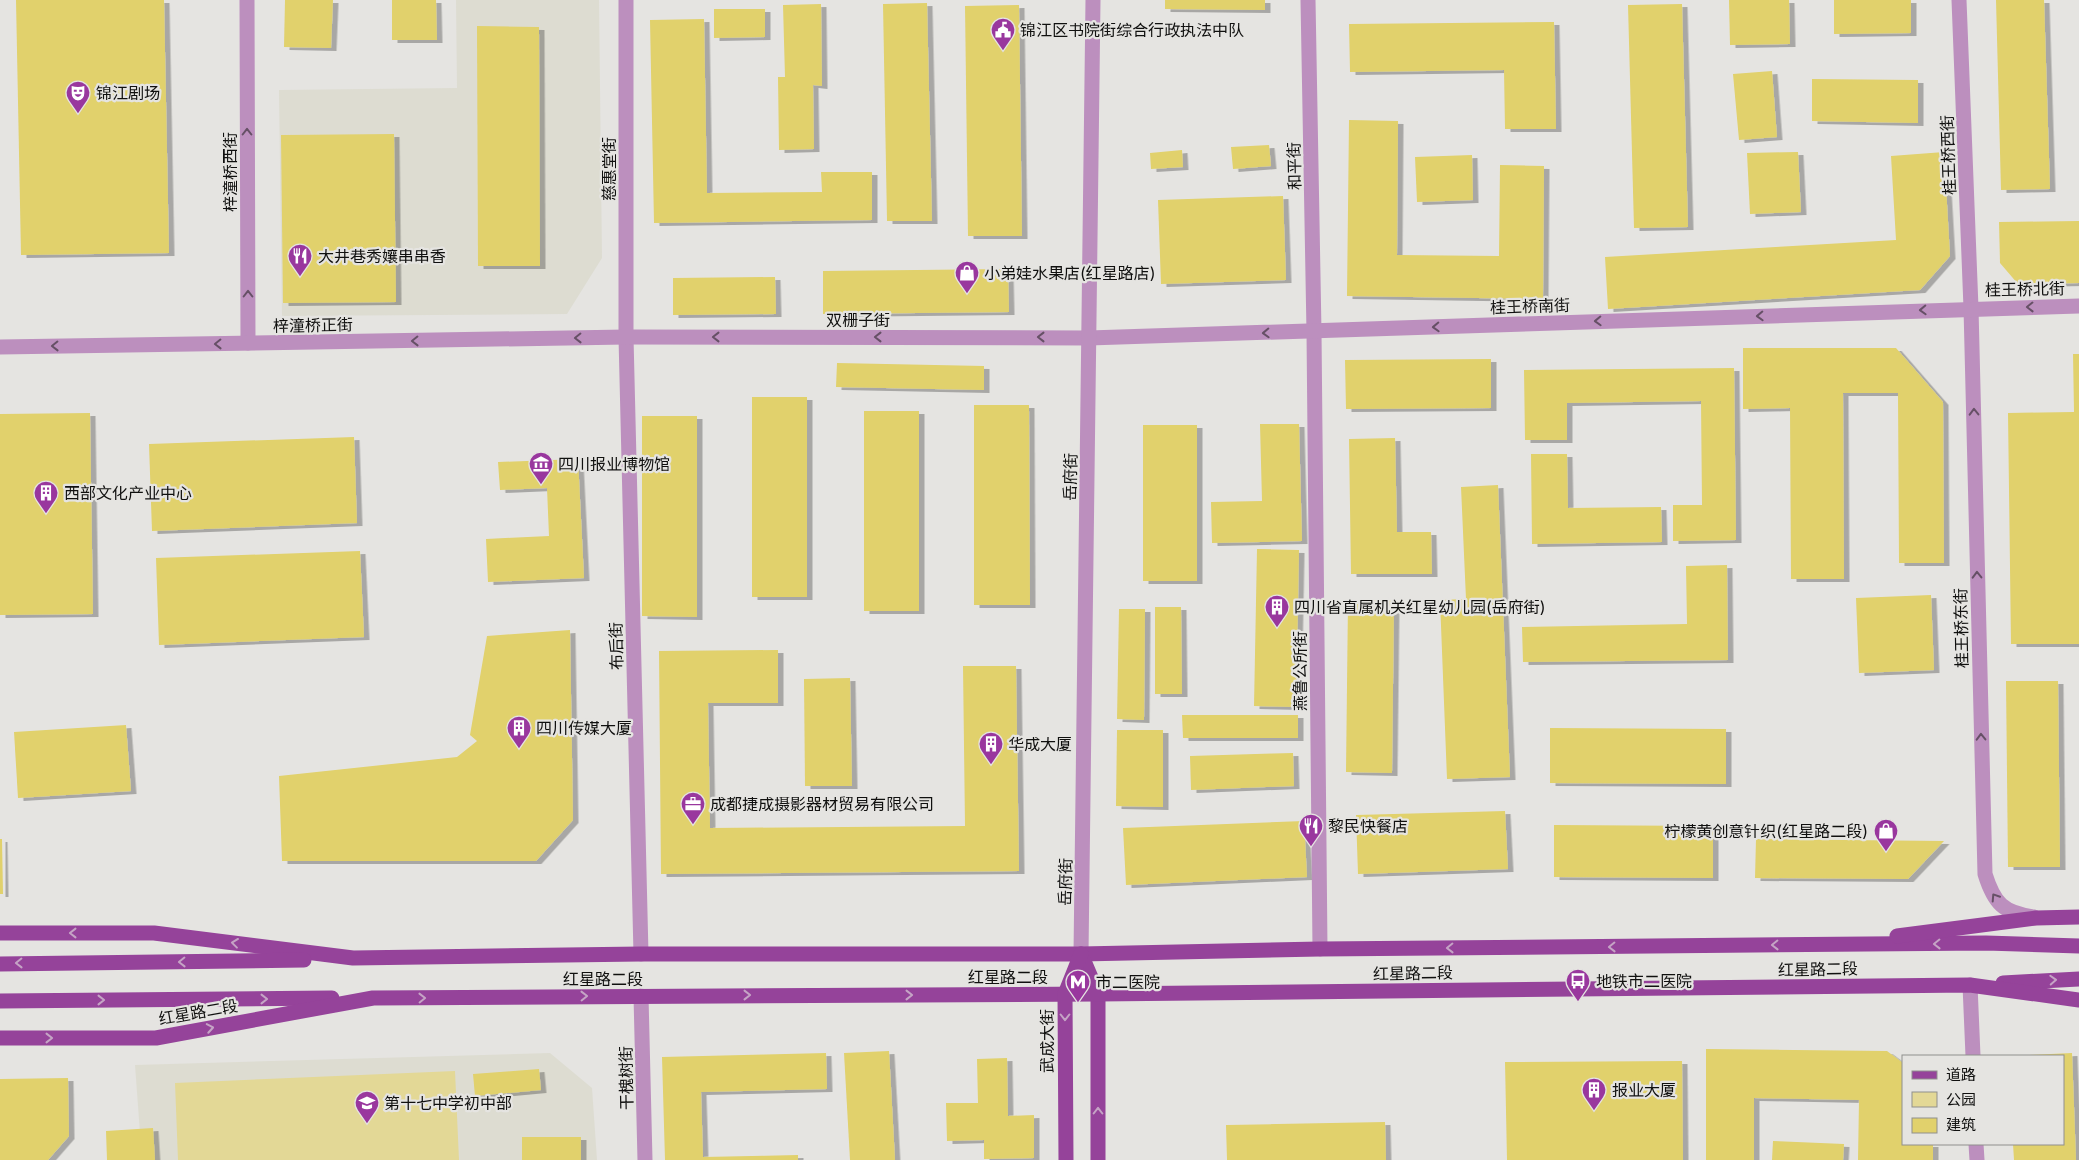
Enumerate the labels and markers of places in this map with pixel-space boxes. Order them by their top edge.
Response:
public building icon: 锦江区书院街综合行政执法中队 [990,17,1016,51]
place label: 锦江区书院街综合行政执法中队 [1020,20,1244,40]
theatre icon: 锦江剧场 [65,80,91,114]
place label: 锦江剧场 [96,83,160,103]
restaurant icon: 大井巷秀孃串串香 [287,243,313,277]
place label: 大井巷秀孃串串香 [318,246,446,266]
shop icon: 小弟娃水果店(红星路店) [954,260,980,294]
place label: 小弟娃水果店(红星路店) [984,263,1156,283]
museum icon: 四川报业博物馆 [528,451,554,485]
place label: 四川报业博物馆 [558,454,670,474]
building icon: 西部文化产业中心 [33,480,59,514]
place label: 西部文化产业中心 [64,483,192,503]
building icon: 四川省直属机关红星幼儿园(岳府街) [1264,594,1290,628]
place label: 四川省直属机关红星幼儿园(岳府街) [1294,597,1546,617]
building icon: 四川传媒大厦 [506,715,532,749]
place label: 四川传媒大厦 [536,718,632,738]
building icon: 华成大厦 [978,731,1004,765]
place label: 华成大厦 [1008,734,1072,754]
office icon: 成都捷成摄影器材贸易有限公司 [680,791,706,825]
place label: 成都捷成摄影器材贸易有限公司 [710,794,934,814]
restaurant icon: 黎民快餐店 [1298,813,1324,847]
place label: 黎民快餐店 [1328,816,1408,836]
shop icon: 柠檬黄创意针织(红星路二段) [1873,818,1899,852]
place label: 柠檬黄创意针织(红星路二段) [1664,821,1868,841]
bus stop icon: 地铁市二医院 [1565,968,1591,1002]
metro station icon: 市二医院 [1065,969,1091,1003]
place label: 地铁市二医院 [1596,971,1692,991]
place label: 市二医院 [1096,972,1160,992]
building icon: 报业大厦 [1581,1077,1607,1111]
place label: 报业大厦 [1612,1080,1676,1100]
school or university icon: 第十七中学初中部 [354,1090,380,1124]
place label: 第十七中学初中部 [384,1093,512,1113]

